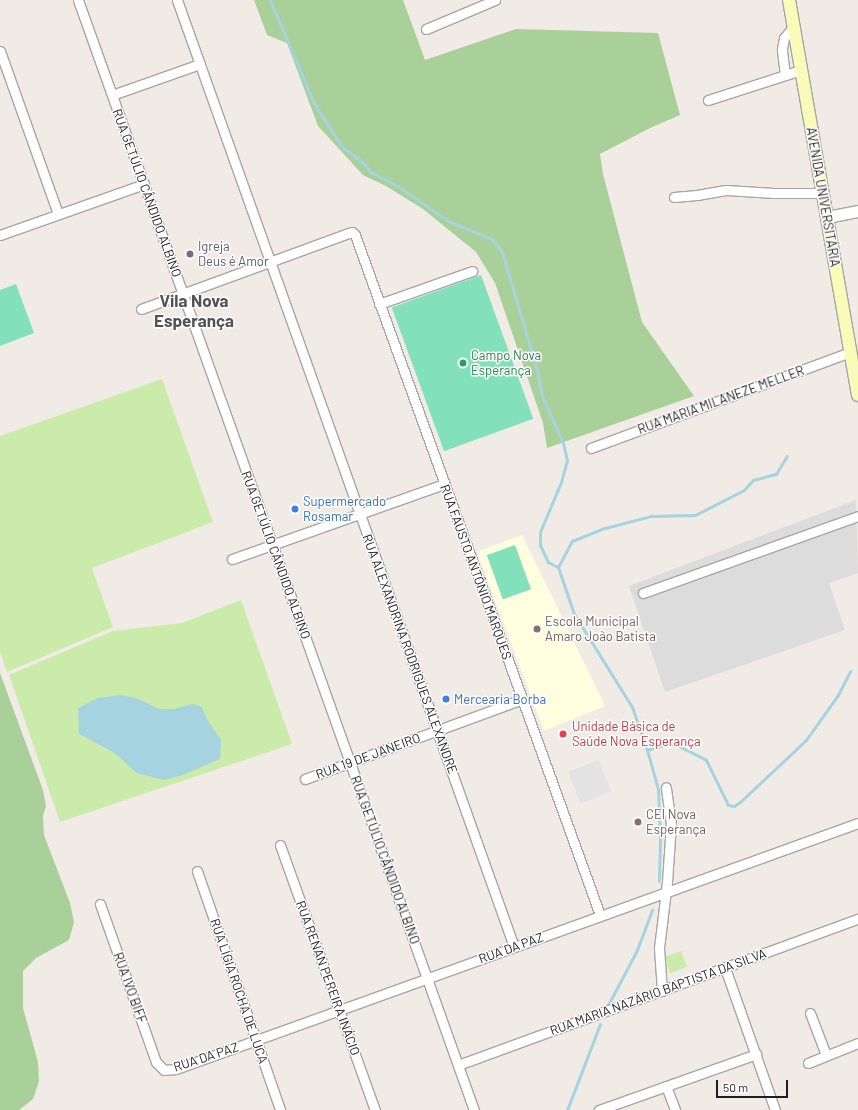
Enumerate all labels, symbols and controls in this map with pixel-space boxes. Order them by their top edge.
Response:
street label: RUA GETÚLIO CÂNDIDO ALBINO [109,107,185,279]
street label: AVENIDA UNIVERSITÁRIA [803,126,843,268]
place label: Igreja Deus é Amor [198,239,269,270]
marker: Igreja Deus é Amor [185,249,195,259]
district label: Vila Nova Esperança [154,291,234,331]
place label: Campo Nova Esperança [471,348,541,379]
marker: Campo Nova Esperança [458,358,468,368]
street label: RUA MARIA MILANEZE MELLER [636,363,806,437]
street label: RUA GETÚLIO CÂNDIDO ALBINO [238,469,314,641]
street label: RUA FAUSTO ANTÔNIO MARQUES [437,482,515,662]
place label: Supermercado Rosamar [303,494,386,525]
marker: Supermercado Rosamar [290,504,300,514]
street label: RUA ALEXANDRINA RODRIGUES ALEXANDRE [359,532,461,776]
place label: Escola Municipal Amaro João Batista [545,614,656,645]
marker: Escola Municipal Amaro João Batista [532,624,542,634]
place label: Mercearia Borba [454,691,546,707]
marker: Mercearia Borba [441,694,451,704]
place label: Unidade Básica de Saúde Nova Esperança [572,719,701,750]
marker: Unidade Básica de Saúde Nova Esperança [557,728,569,740]
street label: RUA 19 DE JANEIRO [313,730,423,782]
street label: RUA GETÚLIO CÂNDIDO ALBINO [347,774,423,946]
place label: CEI Nova Esperança [646,807,706,838]
marker: CEI Nova Esperança [633,817,643,827]
street label: RUA RENAN PEREIRA INÁCIO [293,898,363,1058]
street label: RUA LÍGIA ROCHA DE LUCA [207,916,271,1066]
street label: RUA DA PAZ [477,929,545,967]
street label: RUA MARIA NAZÁRIO BAPTISTA DA SILVA [548,946,768,1038]
street label: RUA IVO BIFF [110,950,150,1026]
street label: RUA DA PAZ [171,1039,241,1075]
scale bar [718,1072,790,1098]
text: 50 m [723,1080,748,1094]

